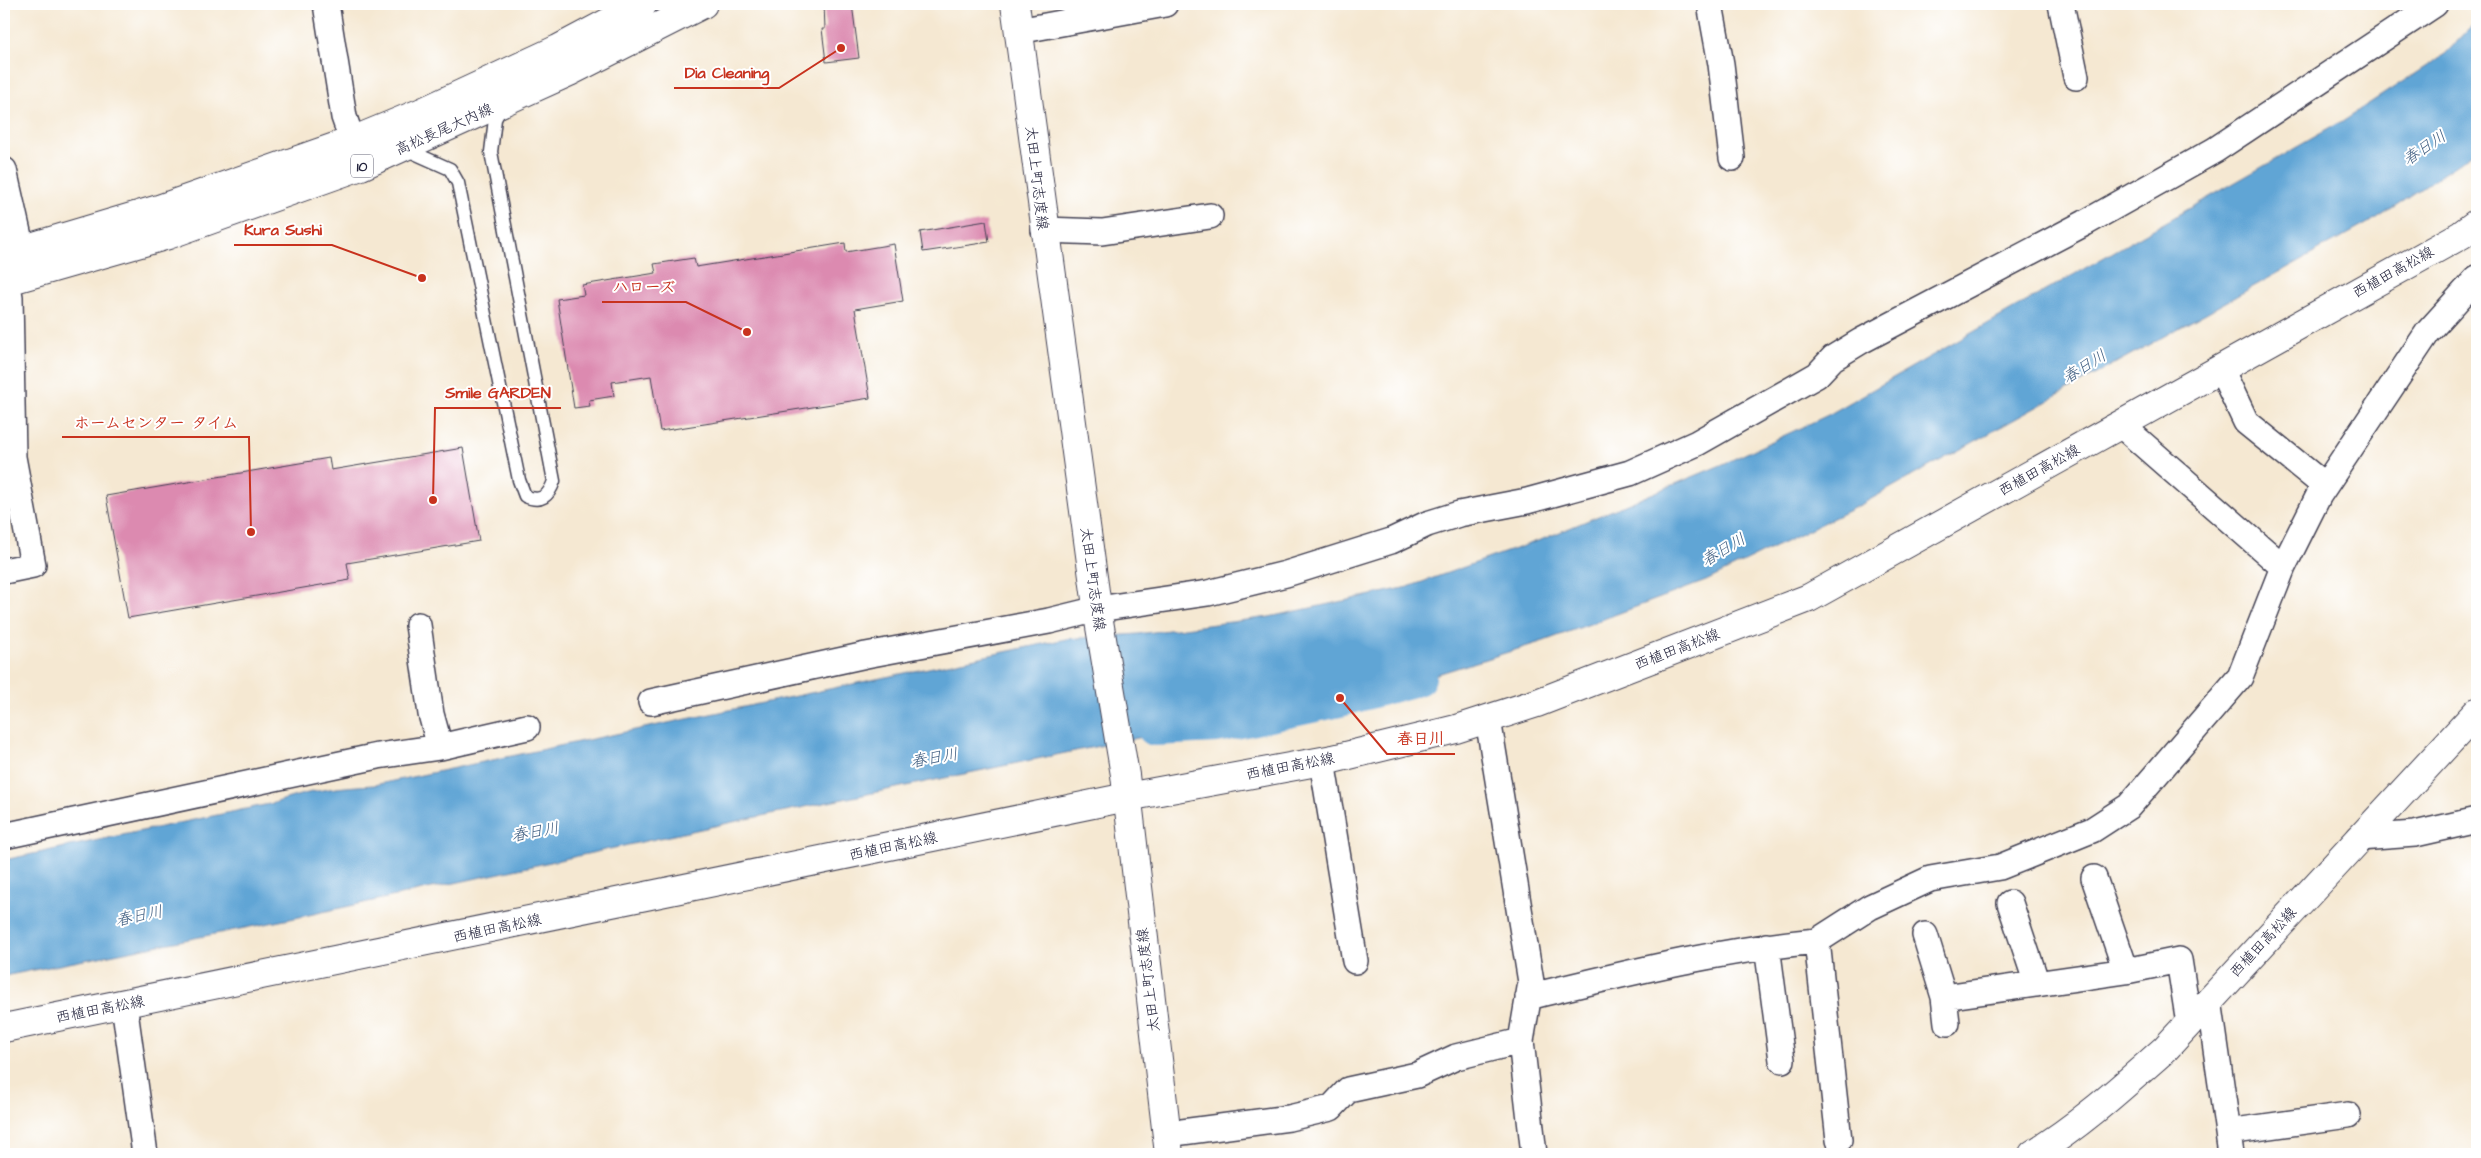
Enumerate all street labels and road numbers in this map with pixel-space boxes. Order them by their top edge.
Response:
street label: 高松長尾大内線 [392,99,496,160]
street label: 太田上町志度線 [1020,125,1053,231]
road number: 10 [351,154,373,178]
street label: 西植田高松線 [2349,241,2438,303]
street label: 西植田高松線 [1995,439,2084,501]
street label: 太田上町志度線 [1075,526,1110,633]
street label: 西植田高松線 [1631,624,1723,675]
street label: 西植田高松線 [1244,748,1336,785]
street label: 西植田高松線 [847,827,939,866]
street label: 西植田高松線 [2225,902,2302,982]
street label: 西植田高松線 [451,909,543,948]
street label: 太田上町志度線 [1132,927,1165,1033]
street label: 西植田高松線 [54,991,146,1028]

